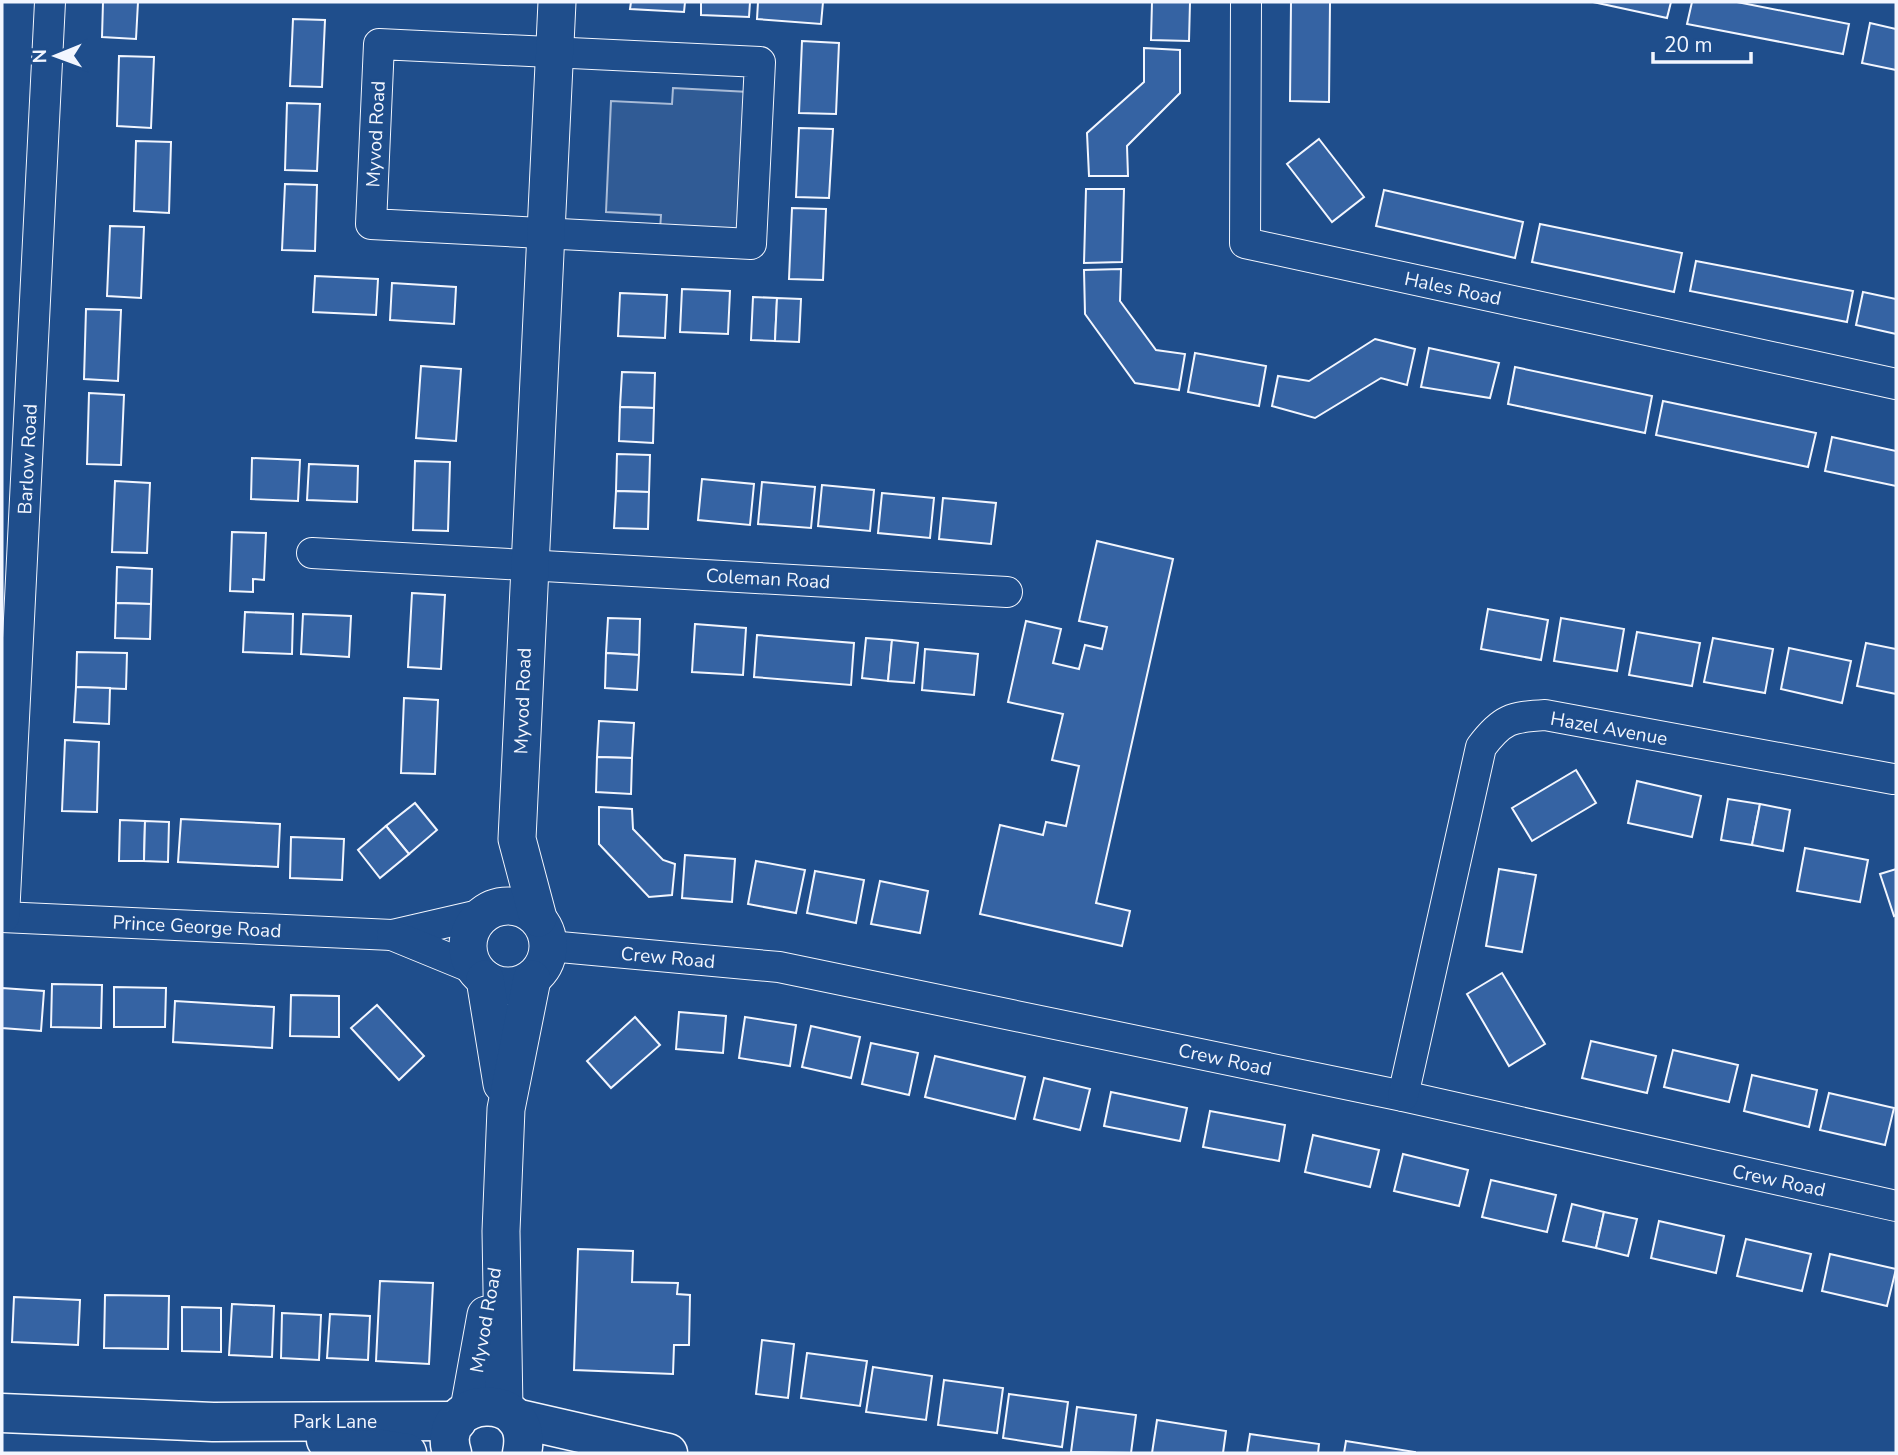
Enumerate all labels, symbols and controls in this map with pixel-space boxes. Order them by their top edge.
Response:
north arrow [21,21,91,91]
scale bar [1653,21,1751,65]
text: 20 m [1664,31,1713,59]
text: N [27,49,53,64]
street label: Myvod Road [360,80,392,188]
street label: Hales Road [1402,266,1504,312]
street label: Barlow Road [12,403,44,515]
street label: Coleman Road [705,563,831,595]
street label: Myvod Road [508,647,538,755]
street label: Hazel Avenue [1548,706,1669,752]
street label: Prince George Road [112,910,282,944]
street label: Crew Road [620,941,716,975]
street label: Crew Road [1176,1037,1274,1083]
street label: Crew Road [1730,1158,1828,1204]
street label: Myvod Road [464,1265,508,1375]
street label: Park Lane [293,1409,377,1435]

